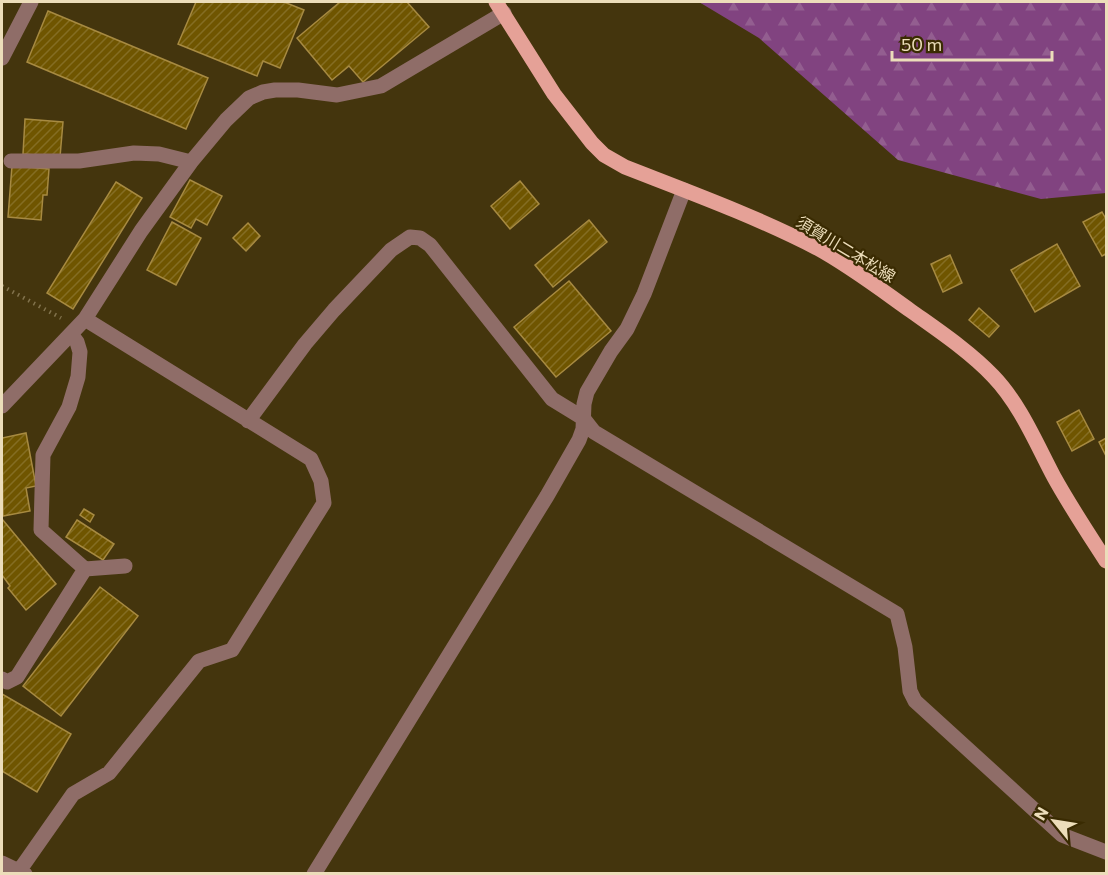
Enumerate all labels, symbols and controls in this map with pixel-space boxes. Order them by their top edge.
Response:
scale bar [892,24,1052,62]
text: 50 m [901,33,942,55]
street label: 須賀川二本松線 [793,212,899,286]
north arrow [1024,791,1084,851]
text: N [1029,803,1052,823]

